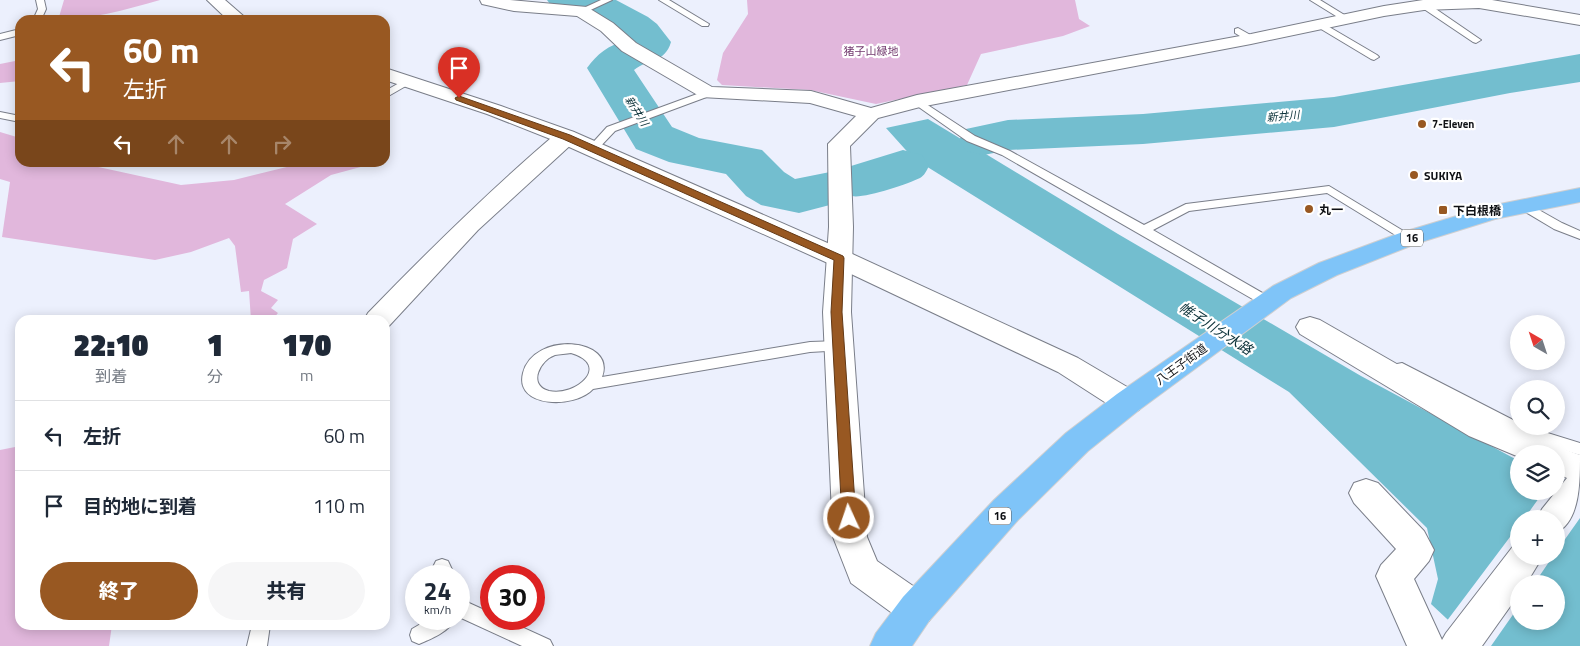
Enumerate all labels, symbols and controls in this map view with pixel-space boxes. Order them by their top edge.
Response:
text: 60 m [123,23,199,77]
icon: left [40,35,105,100]
park label: 猪子山緑地 [844,43,899,59]
pin [438,47,480,98]
icon: arrive [445,54,473,82]
text: 左折 [123,72,167,106]
water label: 新井川 [621,93,653,130]
water label: 新井川 [1266,107,1301,125]
place label: 7-Eleven [1432,116,1474,132]
marker: 7-Eleven [1416,118,1428,130]
icon: left [109,130,137,158]
icon: ahead [162,130,190,158]
icon: ahead [215,130,243,158]
icon: right [268,130,296,158]
place label: SUKIYA [1424,166,1463,185]
marker: SUKIYA [1408,169,1420,181]
place label: 丸一 [1319,200,1343,219]
place label: 下白根橋 [1453,201,1502,220]
marker: 丸一 [1303,203,1315,215]
marker: 下白根橋 [1437,204,1449,216]
road number: 16 [1401,230,1423,247]
water label: 帷子川分水路 [1175,296,1258,360]
north arrow [1510,315,1565,370]
map controls [1510,315,1565,630]
text: 22:10 [74,322,148,368]
text: 1 [207,322,223,368]
text: 170 [282,322,331,368]
street label: 八王子街道 [1151,339,1211,389]
text: m [300,363,313,387]
text: 到着 [95,364,127,388]
text: 分 [207,364,223,388]
button: search [1510,380,1565,435]
text: 左折 [83,421,121,450]
text: 60 m [324,421,365,450]
icon: left [40,422,68,450]
button: layers [1510,445,1565,500]
text: 目的地に到着 [83,491,197,520]
text: 110 m [313,491,365,520]
position arrow [822,491,874,543]
icon: arrive [40,492,68,520]
road number: 16 [989,508,1011,524]
button: + [1510,510,1565,565]
button: 終了 [40,562,198,620]
button: 共有 [208,562,365,620]
speed limit sign: 30 [480,565,545,630]
text: 24 [423,572,452,610]
button: − [1510,575,1565,630]
text: km/h [424,600,451,619]

